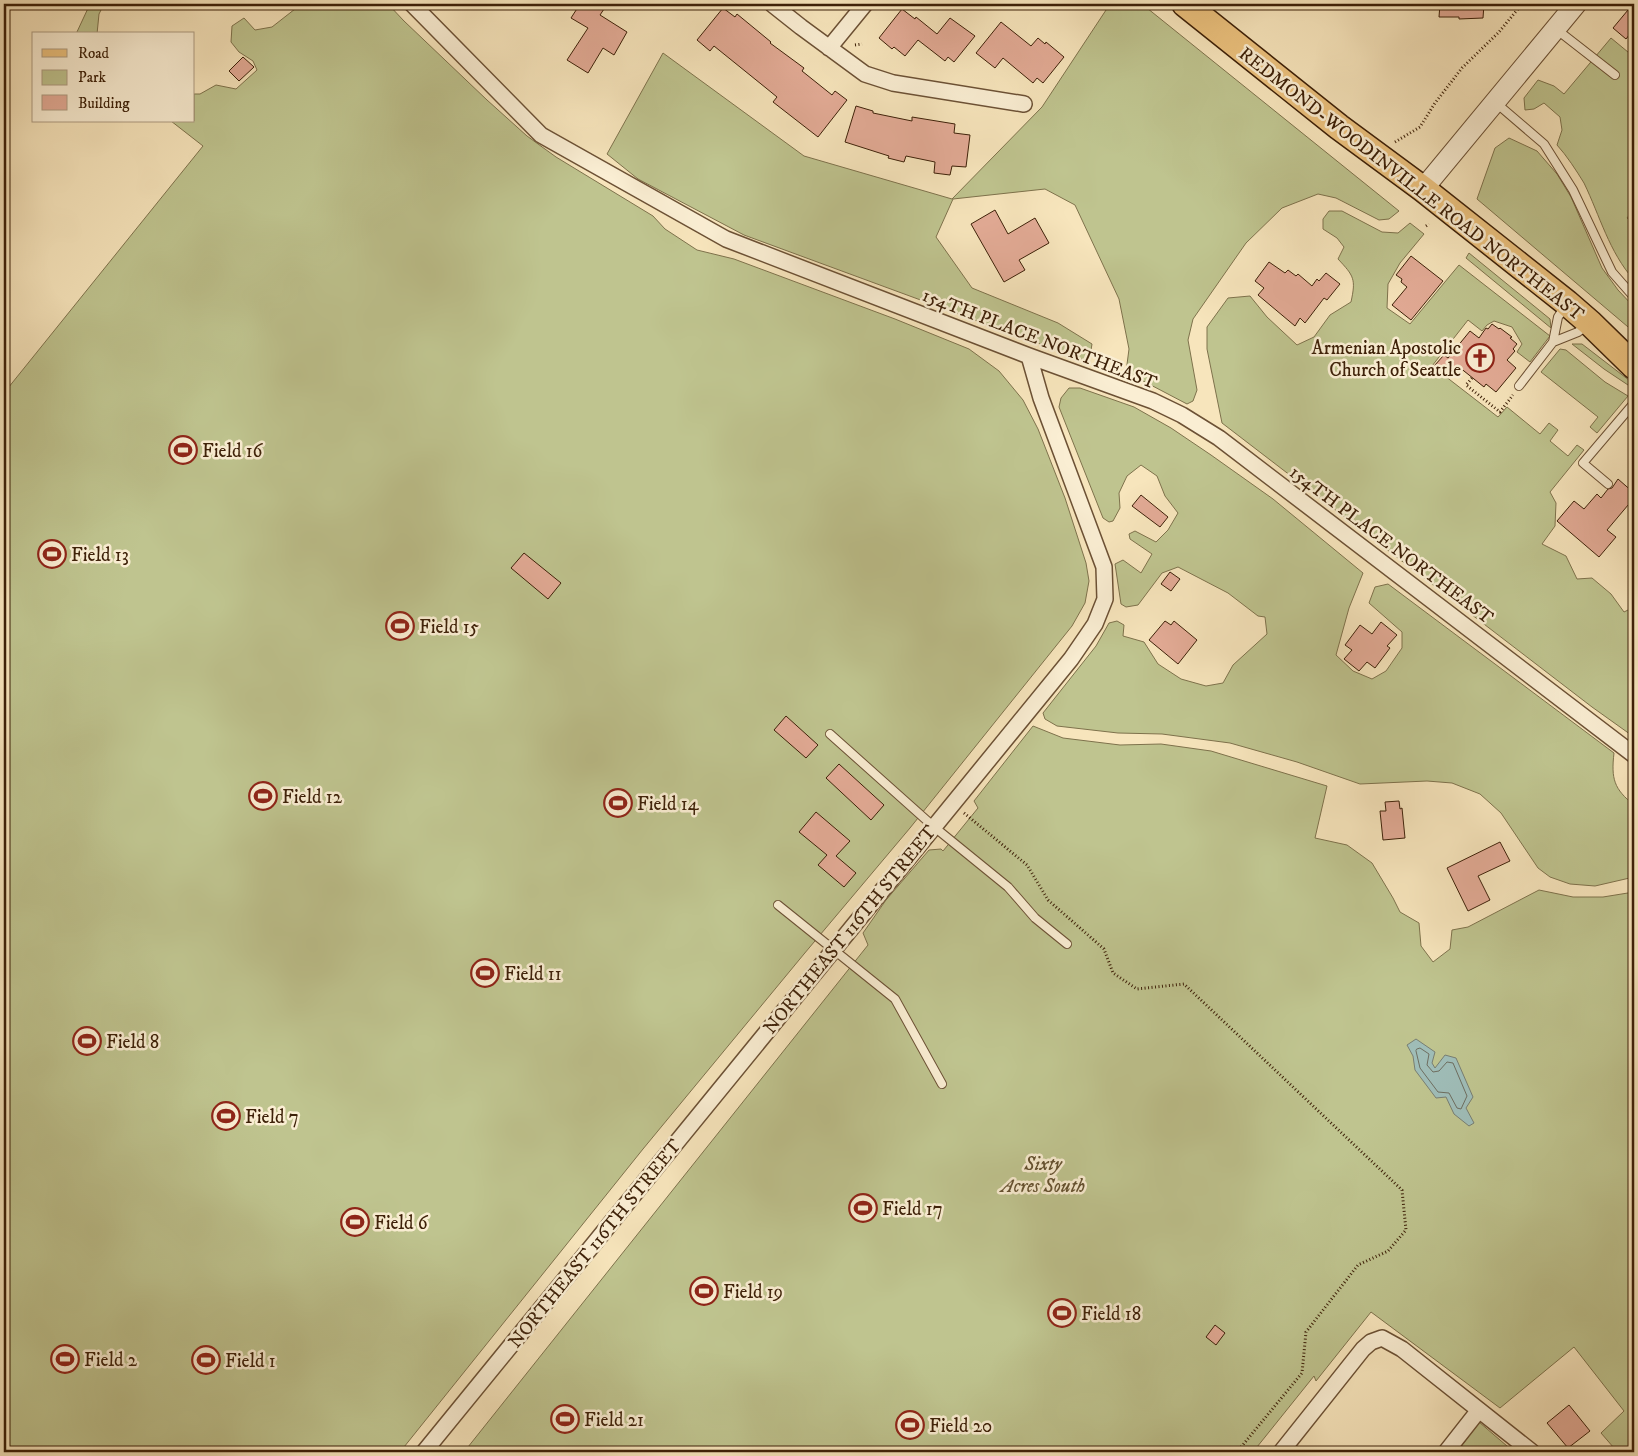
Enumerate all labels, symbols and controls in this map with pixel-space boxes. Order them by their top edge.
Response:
legend [32,32,195,122]
street label: REDMOND-WOODINVILLE ROAD NORTHEAST [1234,42,1589,326]
text: Road [78,44,110,63]
text: Park [78,68,107,87]
text: Building [78,94,130,113]
street label: 154TH PLACE NORTHEAST [919,284,1161,395]
place label: Armenian Apostolic Church of Seattle [1312,337,1461,382]
church icon: Armenian Apostolic Church of Seattle [1465,343,1495,373]
sports icon: Field 16 [168,435,198,465]
place label: Field 16 [202,440,264,463]
street label: 154TH PLACE NORTHEAST [1285,461,1498,630]
sports icon: Field 13 [37,539,67,569]
place label: Field 13 [71,544,129,567]
sports icon: Field 15 [385,611,415,641]
place label: Field 15 [419,616,480,639]
sports icon: Field 12 [248,781,278,811]
place label: Field 12 [282,786,343,809]
sports icon: Field 14 [603,788,633,818]
place label: Field 14 [637,793,700,816]
street label: NORTHEAST 116TH STREET [759,820,942,1039]
sports icon: Field 11 [470,958,500,988]
place label: Field 11 [504,963,562,986]
sports icon: Field 8 [72,1026,102,1056]
place label: Field 8 [106,1031,159,1054]
sports icon: Field 7 [211,1101,241,1131]
place label: Field 7 [245,1106,299,1129]
street label: NORTHEAST 116TH STREET [504,1134,687,1353]
park label: Sixty Acres South [999,1153,1085,1198]
sports icon: Field 17 [848,1193,878,1223]
place label: Field 17 [882,1198,943,1221]
sports icon: Field 6 [340,1207,370,1237]
place label: Field 6 [374,1212,429,1235]
sports icon: Field 19 [689,1276,719,1306]
place label: Field 19 [723,1281,783,1304]
sports icon: Field 18 [1047,1298,1077,1328]
place label: Field 18 [1081,1303,1141,1326]
sports icon: Field 2 [50,1344,80,1374]
sports icon: Field 1 [191,1345,221,1375]
place label: Field 2 [84,1349,138,1372]
place label: Field 1 [225,1350,276,1373]
sports icon: Field 21 [550,1404,580,1434]
place label: Field 21 [584,1409,644,1432]
sports icon: Field 20 [895,1410,925,1440]
place label: Field 20 [929,1415,992,1438]

